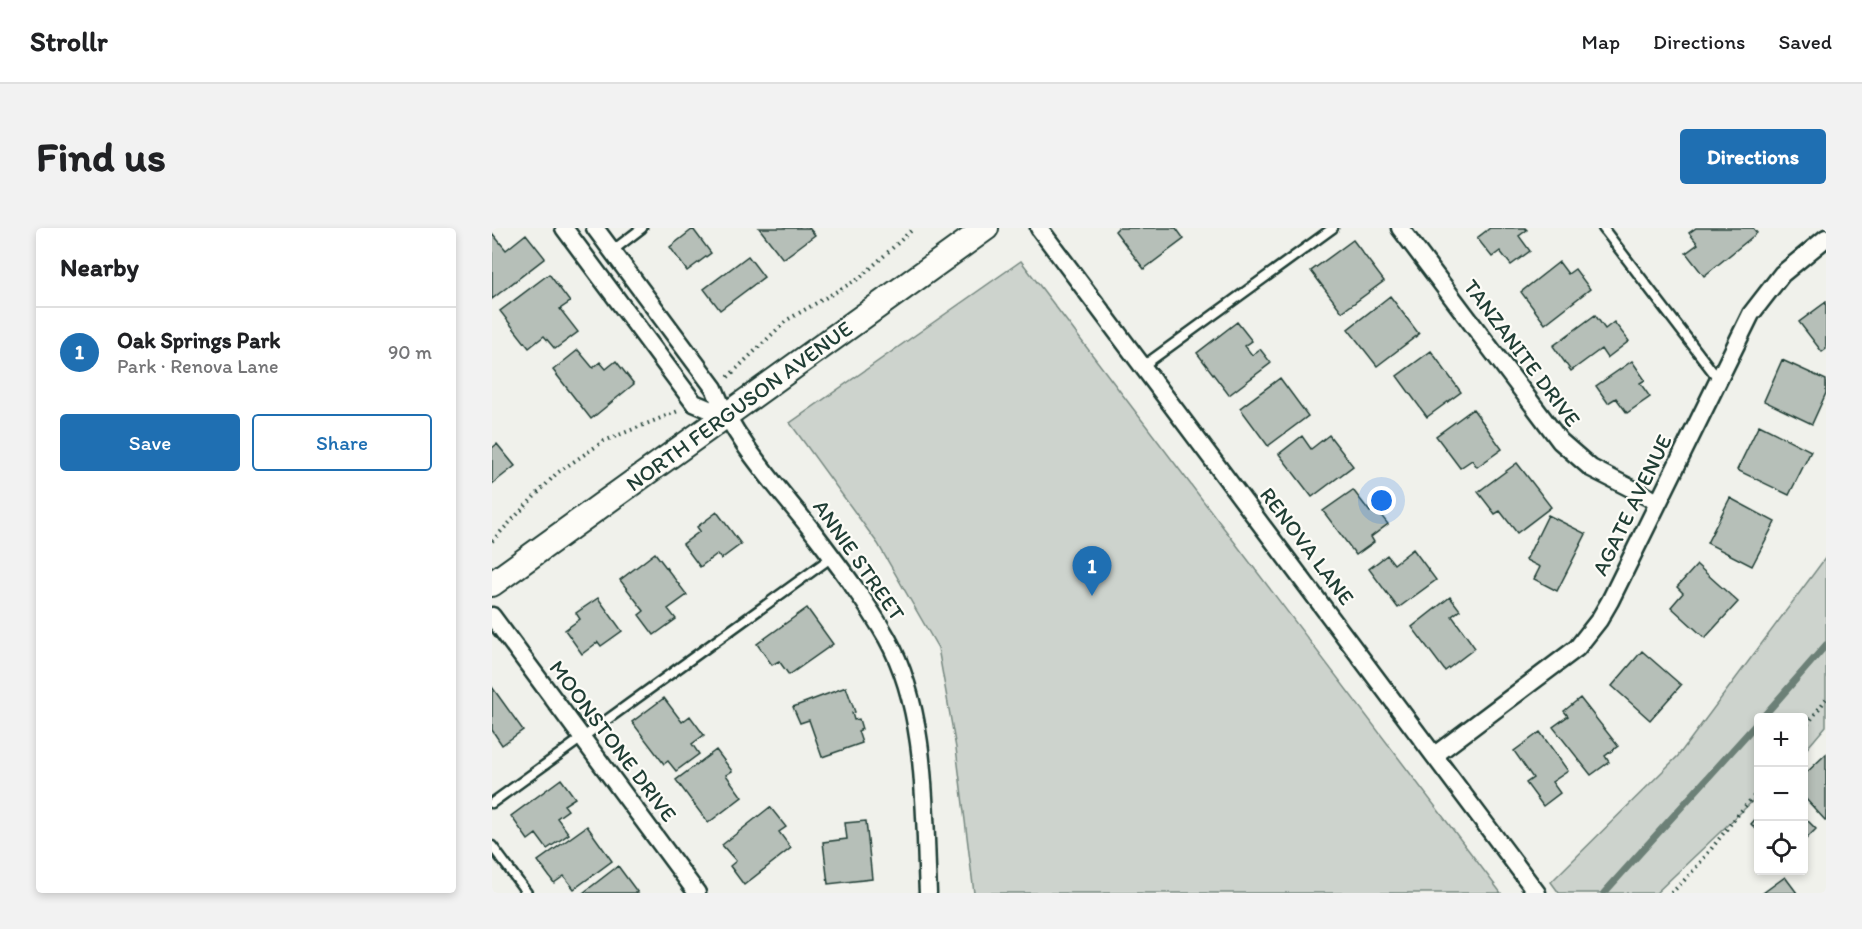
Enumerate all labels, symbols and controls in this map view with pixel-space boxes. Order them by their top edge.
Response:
text: Strollr [30,24,108,58]
text: Map [1582,29,1620,54]
text: Directions [1653,29,1745,54]
text: Saved [1778,29,1832,54]
button: Directions [1680,129,1826,184]
text: Find us [36,131,166,182]
text: Nearby [60,251,139,283]
street label: TANZANITE DRIVE [1458,274,1586,432]
street label: NORTH FERGUSON AVENUE [621,315,857,497]
text: Oak Springs Park [117,327,281,354]
text: 1 [75,340,84,364]
text: 90 m [388,340,432,364]
text: Park · Renova Lane [117,354,279,378]
button: Save [60,414,240,471]
button: Share [252,414,432,471]
street label: AGATE AVENUE [1586,430,1678,580]
street label: RENOVA LANE [1254,482,1360,610]
your location [1367,486,1396,515]
street label: ANNIE STREET [807,494,911,626]
pin: 1 [1072,546,1112,596]
street label: MOONSTONE DRIVE [543,655,683,827]
map controls [1754,713,1808,875]
button: + [1754,713,1808,767]
button: − [1754,767,1808,821]
button: locate [1754,821,1808,875]

